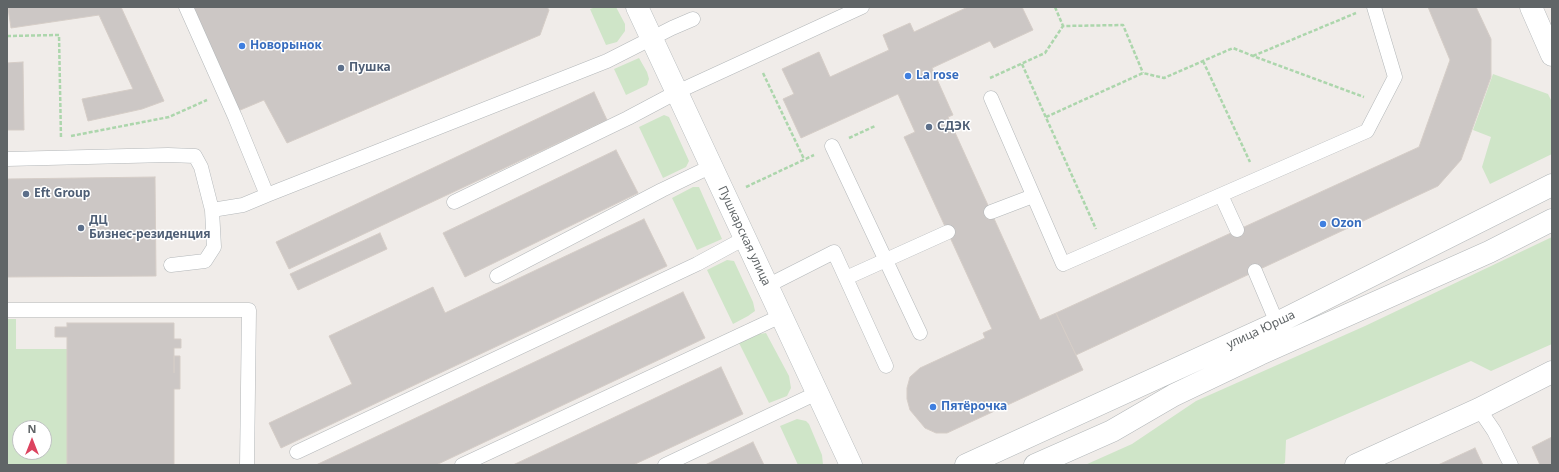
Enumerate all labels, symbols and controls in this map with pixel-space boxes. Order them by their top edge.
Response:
place label: Новорынок [250,39,322,53]
marker: Новорынок [237,41,247,51]
place label: Пушка [349,61,391,75]
marker: Пушка [336,63,346,73]
place label: La rose [916,69,959,83]
marker: La rose [903,71,913,81]
place label: СДЭК [937,120,970,134]
marker: СДЭК [924,122,934,132]
street label: Пушкарская улица [715,184,773,288]
place label: Eft Group [34,187,90,201]
marker: Eft Group [21,189,31,199]
place label: ДЦ Бизнес-резиденция [89,214,211,242]
place label: Ozon [1331,217,1362,231]
marker: Ozon [1318,219,1328,229]
marker: ДЦ Бизнес-резиденция [76,223,86,233]
street label: улица Юрша [1225,308,1297,352]
place label: Пятёрочка [941,400,1007,414]
marker: Пятёрочка [928,402,938,412]
north arrow [12,420,52,460]
text: N [28,421,36,436]

